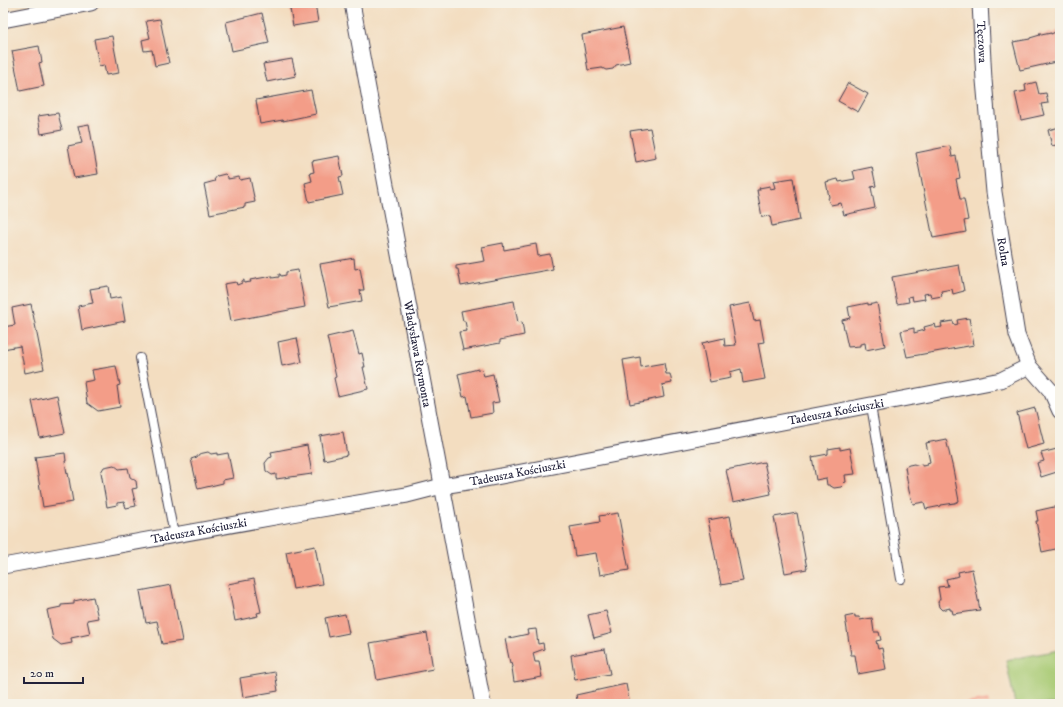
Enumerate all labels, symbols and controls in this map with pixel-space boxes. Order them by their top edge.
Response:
street label: Tęczowa [973,21,990,64]
street label: Rolna [993,236,1013,268]
street label: Władysława Reymonta [400,299,435,409]
street label: Tadeusza Kościuszki [787,396,885,429]
street label: Tadeusza Kościuszki [469,457,567,490]
street label: Tadeusza Kościuszki [150,515,248,547]
scale bar [24,659,83,685]
text: 20 m [30,666,54,681]

